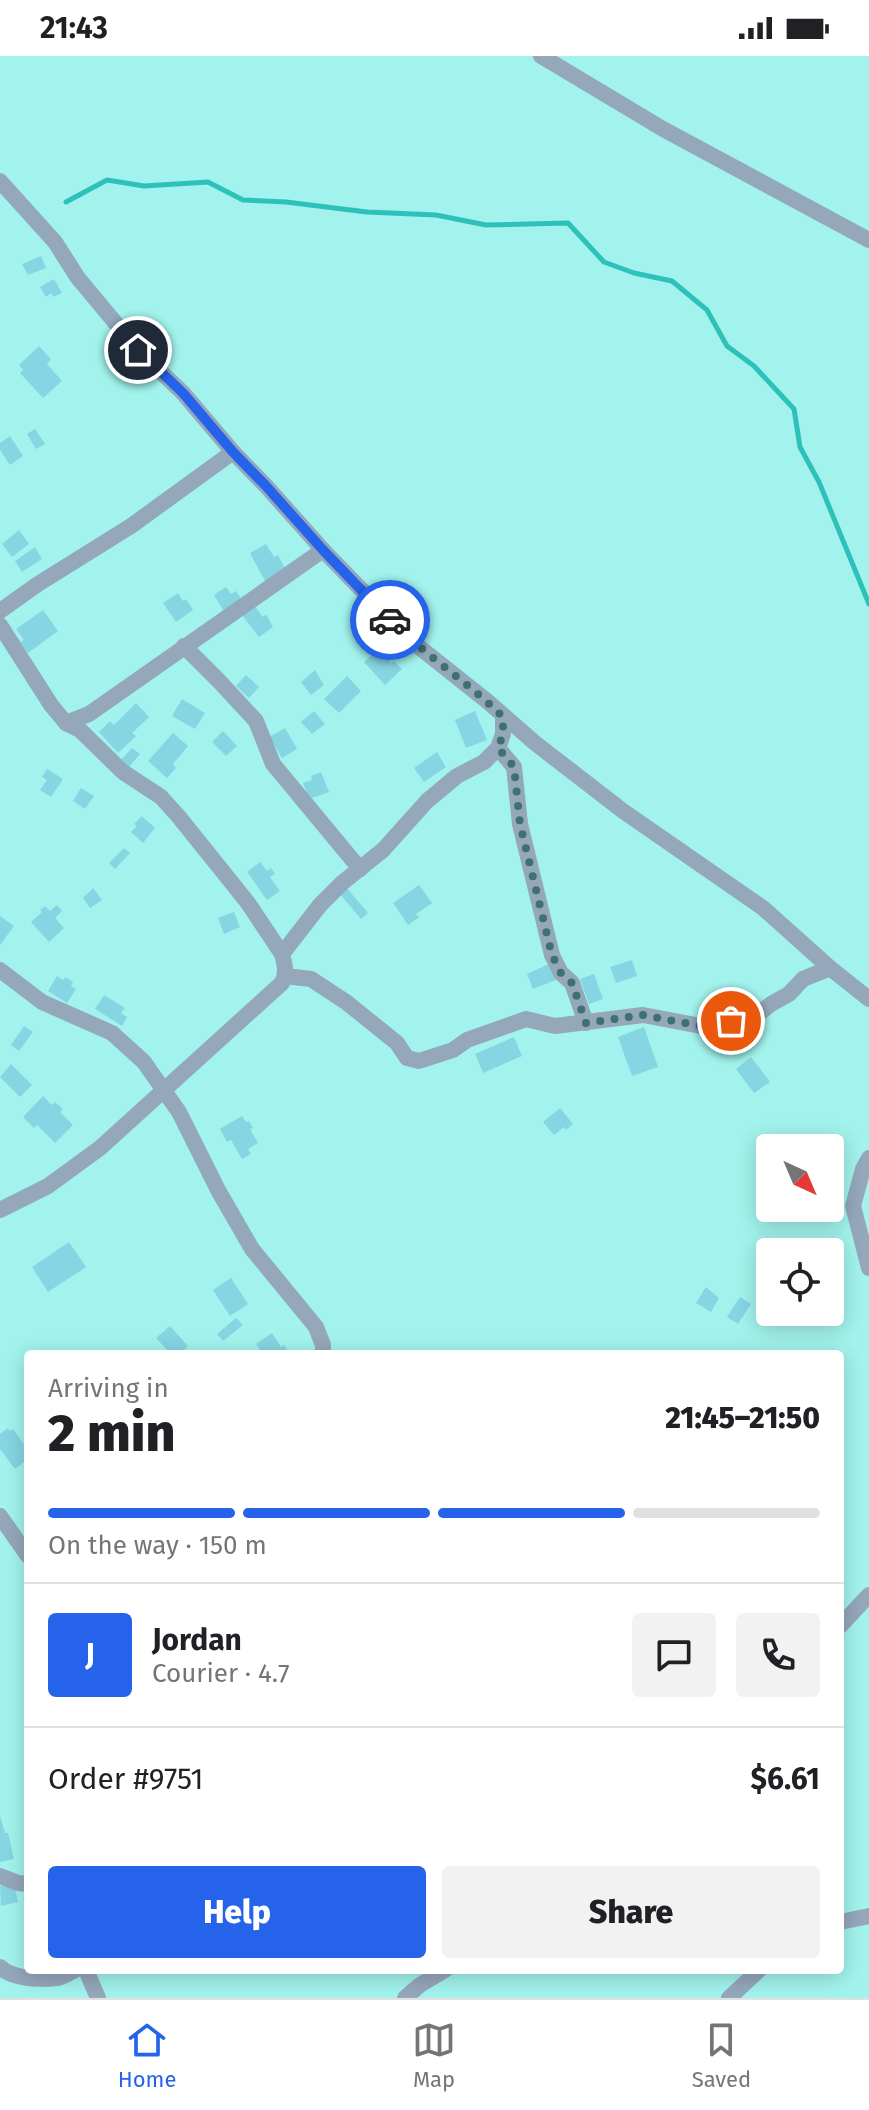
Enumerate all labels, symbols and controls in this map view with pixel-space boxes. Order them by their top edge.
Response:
text: 21:43 [40,10,108,46]
pin [104,316,172,384]
icon: home [116,328,160,372]
courier [350,580,430,660]
icon: car [368,598,412,642]
pin [697,987,765,1055]
icon: bag [709,999,753,1043]
north arrow [756,1134,844,1222]
map controls [756,1134,844,1326]
button: locate [756,1238,844,1326]
text: Arriving in [48,1373,169,1404]
text: 21:45–21:50 [665,1400,820,1436]
text: 2 min [48,1402,175,1465]
text: On the way · 150 m [48,1530,267,1561]
button: chat [632,1613,716,1697]
button: phone [736,1613,820,1697]
text: Jordan [152,1622,242,1658]
text: J [85,1637,95,1673]
text: Courier · 4.7 [152,1658,290,1689]
text: Order #9751 [48,1761,203,1797]
text: $6.61 [751,1761,820,1797]
button: Help [48,1866,426,1958]
button: Share [442,1866,820,1958]
tab: Home [118,2018,176,2093]
tab: Map [412,2018,456,2093]
tab: Saved [692,2018,751,2093]

